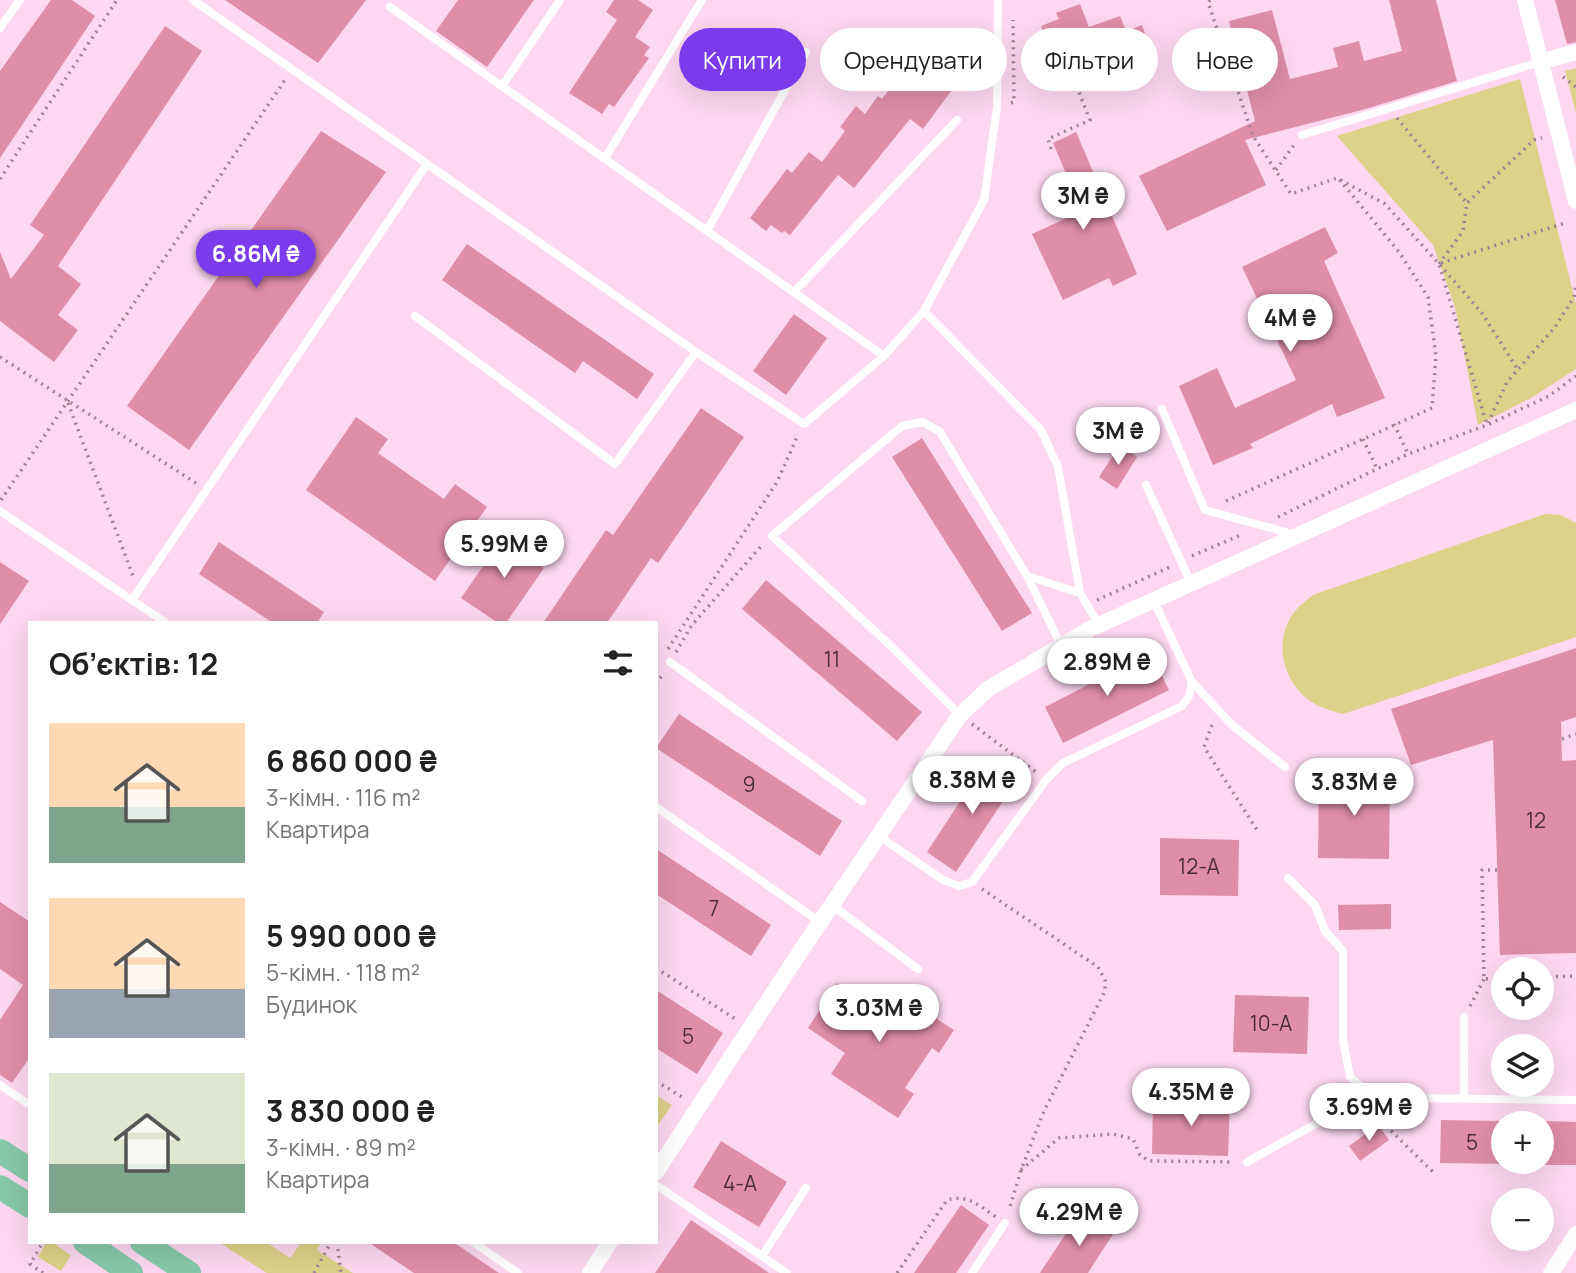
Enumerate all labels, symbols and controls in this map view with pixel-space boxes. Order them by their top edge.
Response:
chip: Купити [679,28,806,91]
chip: Орендувати [820,28,1007,91]
chip: Фільтри [1021,28,1158,91]
chip: Нове [1172,28,1278,91]
pin: 3M ₴ [1042,173,1124,232]
text: 3M ₴ [1057,179,1109,211]
pin: 6.86M ₴ [191,230,321,290]
text: 6.86M ₴ [212,237,300,269]
pin: 4M ₴ [1249,294,1331,354]
text: 4M ₴ [1264,301,1316,333]
pin: 3M ₴ [1077,407,1159,467]
text: 3M ₴ [1092,414,1144,446]
pin: 5.99M ₴ [439,520,569,580]
text: 5.99M ₴ [460,527,548,559]
pin: 2.89M ₴ [1042,638,1172,698]
text: Об’єктів: 12 [49,643,218,684]
icon: filters [599,644,637,682]
house number: 11 [824,645,840,673]
text: 2.89M ₴ [1063,645,1151,677]
text: 6 860 000 ₴ [266,740,437,781]
icon: home [105,751,189,835]
pin: 8.38M ₴ [907,756,1037,816]
pin: 3.83M ₴ [1289,758,1419,818]
text: 8.38M ₴ [928,763,1016,795]
text: 3.83M ₴ [1311,765,1397,797]
house number: 9 [742,770,756,798]
text: 3-кімн. · 116 m² [266,781,420,813]
house number: 12 [1526,806,1546,834]
text: Квартира [266,813,370,845]
house number: 12-А [1178,852,1220,880]
house number: 7 [709,894,719,922]
text: 5 990 000 ₴ [266,915,437,956]
icon: home [105,926,189,1010]
text: 5-кімн. · 118 m² [266,956,420,988]
map controls [1491,957,1554,1251]
button: locate [1491,957,1554,1020]
pin: 3.03M ₴ [814,984,944,1044]
text: Будинок [266,988,357,1020]
text: 3.03M ₴ [835,991,923,1023]
house number: 10-А [1250,1009,1292,1037]
house number: 5 [682,1022,694,1050]
button: layers [1491,1034,1554,1097]
pin: 4.35M ₴ [1126,1068,1256,1128]
text: 4.35M ₴ [1148,1075,1234,1107]
pin: 3.69M ₴ [1304,1084,1434,1143]
text: 3 830 000 ₴ [266,1090,435,1131]
text: 3.69M ₴ [1325,1090,1413,1122]
icon: home [105,1101,189,1185]
button: + [1491,1111,1554,1174]
house number: 5 [1466,1128,1478,1156]
text: 3-кімн. · 89 m² [266,1131,416,1163]
text: Квартира [266,1163,370,1195]
house number: 4-А [723,1169,757,1197]
pin: 4.29M ₴ [1014,1188,1144,1248]
button: − [1491,1188,1554,1251]
text: 4.29M ₴ [1035,1195,1123,1227]

